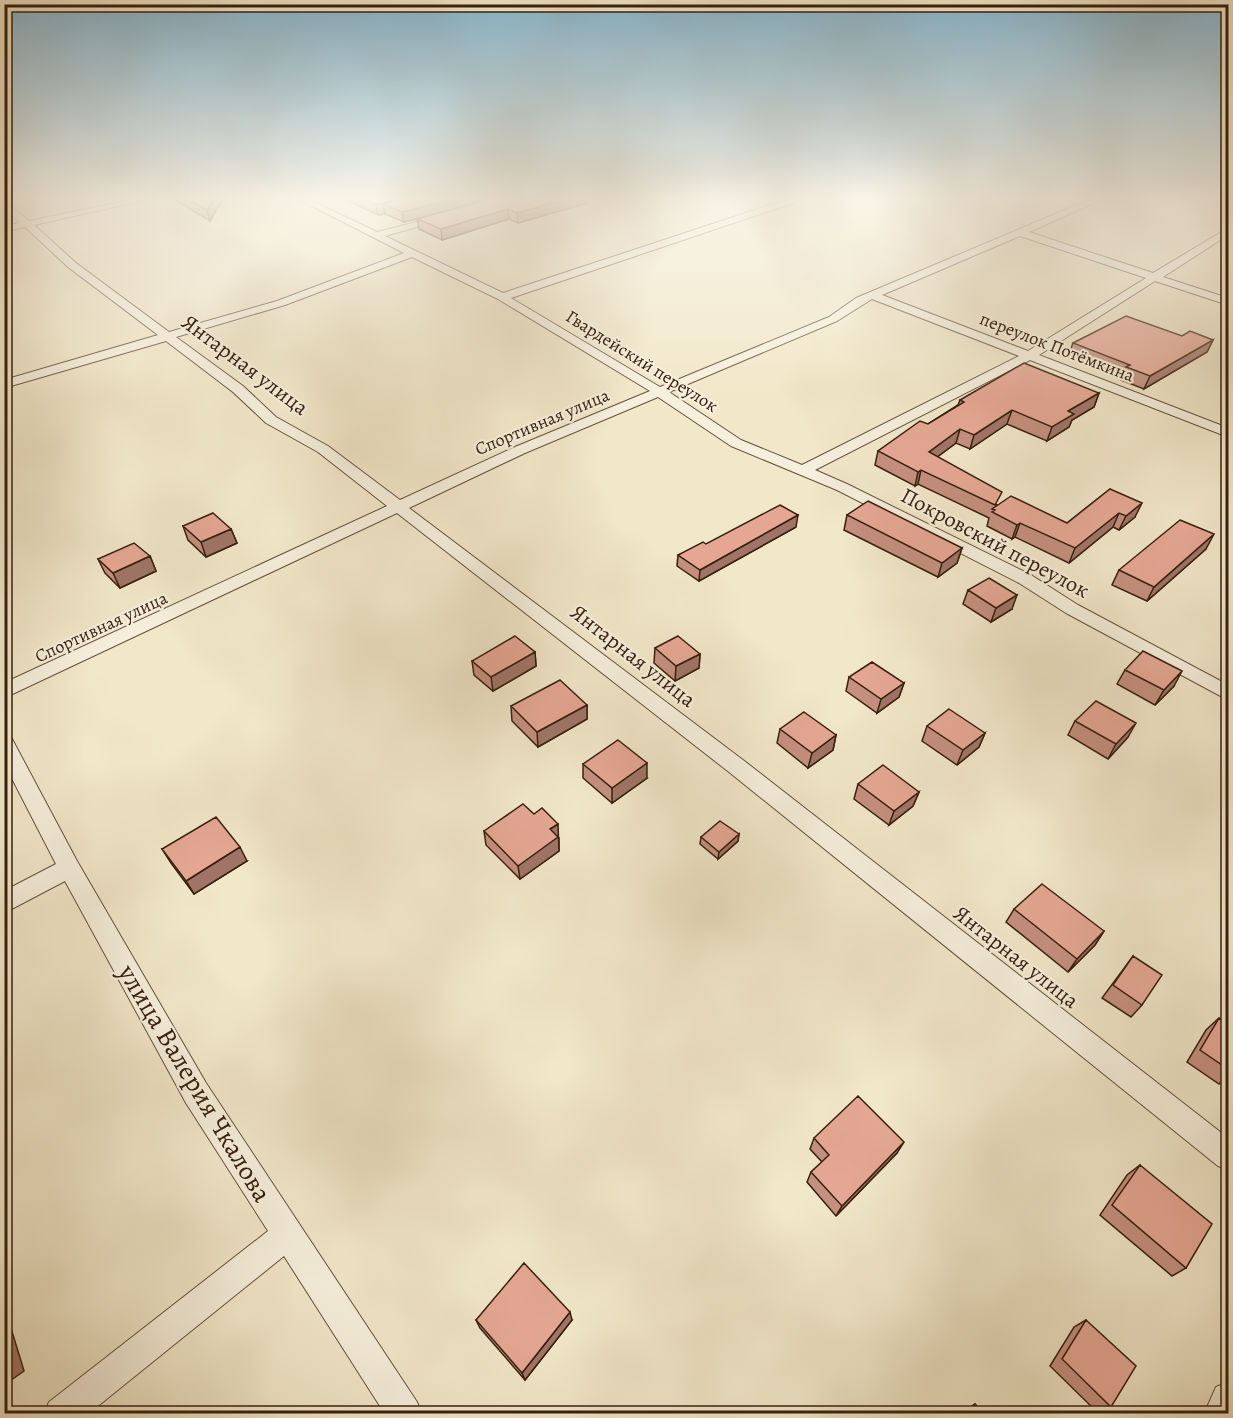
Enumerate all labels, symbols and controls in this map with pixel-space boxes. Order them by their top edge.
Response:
street label: Гвардейский переулок [561,304,723,418]
street label: переулок Потёмкина [976,306,1138,388]
street label: Янтарная улица [175,307,315,423]
street label: Спортивная улица [471,383,614,461]
street label: Покровский переулок [895,481,1095,605]
street label: Спортивная улица [31,585,172,668]
street label: Янтарная улица [564,597,703,715]
street label: Янтарная улица [947,898,1086,1016]
street label: улица Валерия Чкалова [109,957,281,1209]

